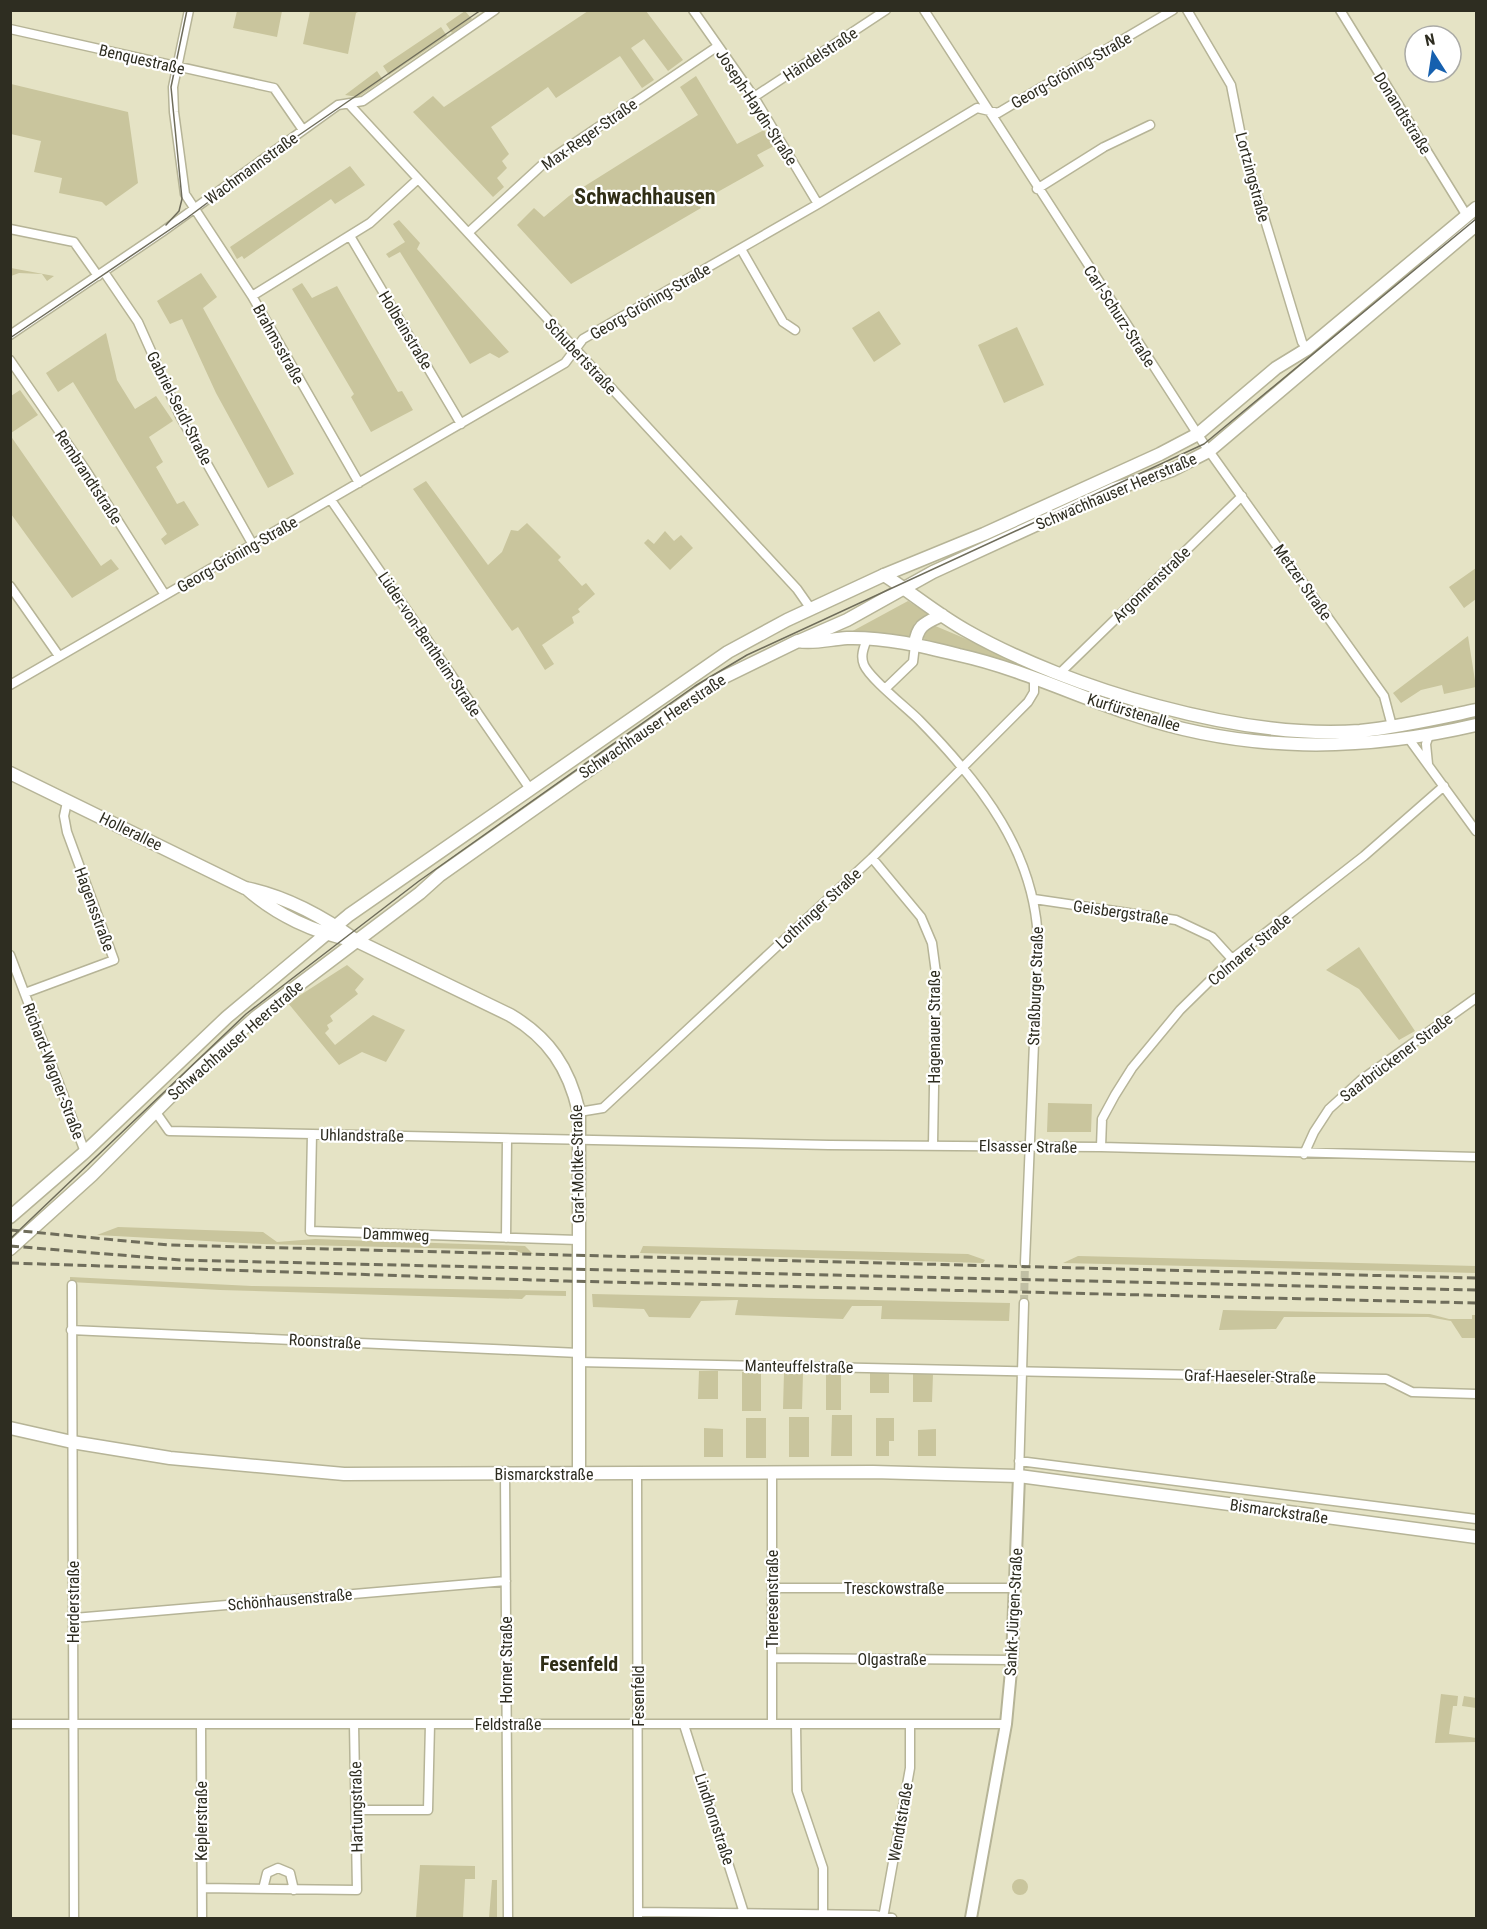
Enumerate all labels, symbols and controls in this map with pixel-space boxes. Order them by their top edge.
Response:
street label: Händelstraße [780,23,861,85]
north arrow [1403,24,1463,84]
street label: Georg-Gröning-Straße [1008,28,1135,113]
text: N [1423,30,1437,50]
street label: Benquestraße [97,40,187,79]
street label: Joseph-Haydn-Straße [712,46,801,169]
street label: Donandtstraße [1370,69,1435,158]
street label: Max-Reger-Straße [538,94,641,174]
street label: Wachmannstraße [201,128,301,208]
street label: Lortzingstraße [1231,130,1274,224]
district label: Schwachhausen [574,184,716,209]
street label: Georg-Gröning-Straße [587,259,714,344]
street label: Carl-Schurz-Straße [1080,262,1160,371]
street label: Holbeinstraße [375,287,437,373]
street label: Brahmsstraße [249,301,308,387]
street label: Schubertstraße [541,315,621,398]
street label: Gabriel-Seidl-Straße [143,348,216,468]
street label: Rembrandtstraße [51,427,126,528]
street label: Schwachhauser Heerstraße [1033,449,1200,534]
street label: Georg-Gröning-Straße [174,512,301,597]
street label: Metzer Straße [1269,541,1336,624]
street label: Argonnenstraße [1109,543,1194,626]
street label: Lüder-von-Bentheim-Straße [374,568,485,720]
street label: Schwachhauser Heerstraße [575,670,729,783]
street label: Kurfürstenallee [1085,689,1183,736]
street label: Hollerallee [96,808,165,855]
street label: Lothringer Straße [772,864,865,953]
street label: Hagensstraße [71,865,119,954]
street label: Geisbergstraße [1072,896,1170,929]
street label: Colmarer Straße [1204,909,1295,990]
street label: Straßburger Straße [1024,926,1047,1046]
street label: Hagenauer Straße [925,970,944,1084]
street label: Schwachhauser Heerstraße [164,976,307,1104]
street label: Richard-Wagner-Straße [19,1000,88,1142]
street label: Saarbrückener Straße [1336,1009,1456,1106]
street label: Graf-Moltke-Straße [567,1104,588,1224]
street label: Uhlandstraße [320,1125,404,1146]
street label: Elsasser Straße [979,1136,1077,1157]
street label: Dammweg [362,1224,430,1245]
street label: Roonstraße [288,1330,362,1353]
street label: Manteuffelstraße [744,1356,853,1377]
street label: Graf-Haeseler-Straße [1184,1366,1316,1387]
street label: Bismarckstraße [495,1465,593,1484]
street label: Bismarckstraße [1229,1495,1329,1528]
street label: Sankt-Jürgen-Straße [1001,1548,1026,1676]
street label: Theresenstraße [763,1550,782,1648]
street label: Herderstraße [64,1561,83,1643]
street label: Tresckowstraße [844,1579,944,1598]
street label: Schönhausenstraße [227,1585,353,1614]
street label: Horner Straße [497,1616,516,1704]
street label: Olgastraße [858,1650,926,1669]
district label: Fesenfeld [540,1652,618,1676]
street label: Fesenfeld [629,1665,648,1727]
street label: Feldstraße [475,1715,541,1734]
street label: Hartungstraße [346,1761,367,1853]
street label: Lindhornstraße [691,1771,738,1867]
street label: Keplerstraße [192,1781,211,1861]
street label: Wendtstraße [884,1781,917,1863]

